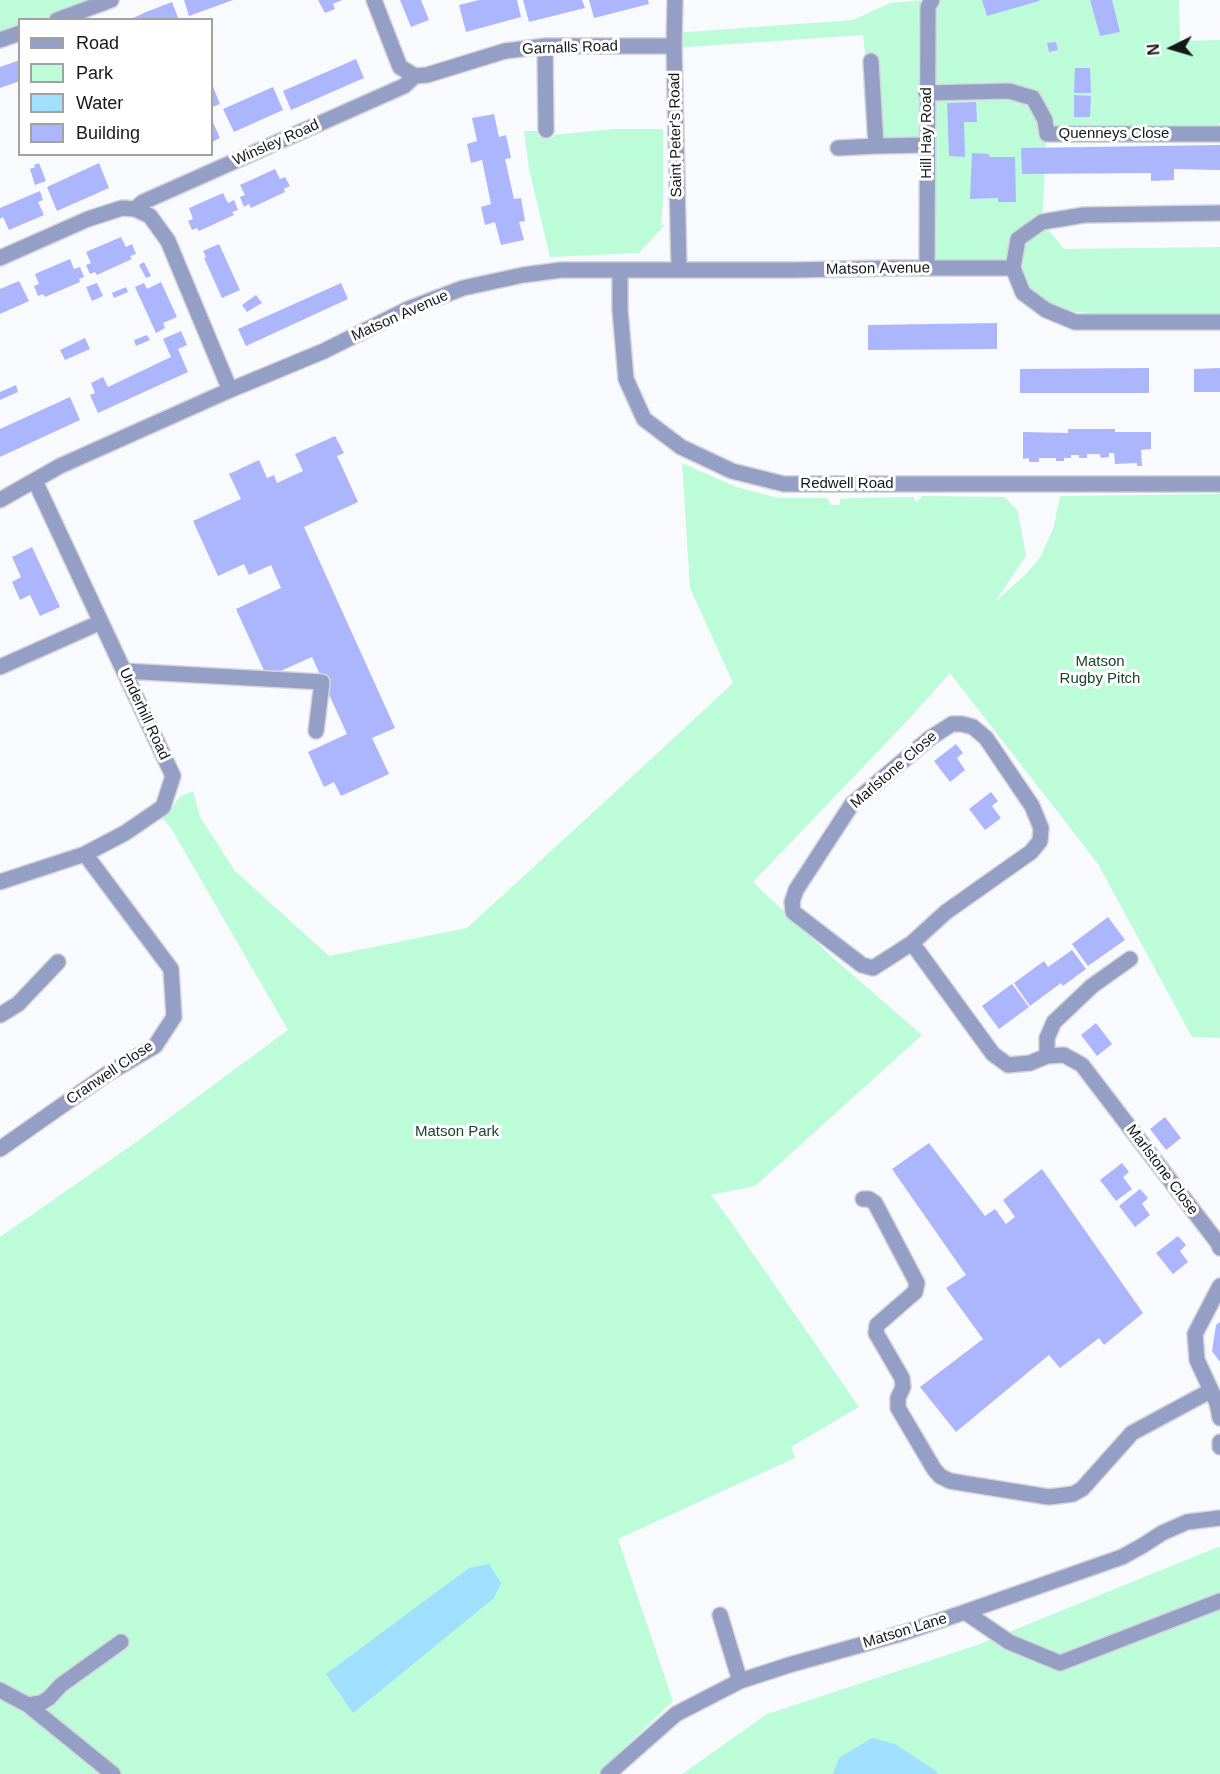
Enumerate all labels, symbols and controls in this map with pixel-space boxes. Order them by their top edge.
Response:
legend [18,18,213,156]
north arrow [1142,18,1202,78]
text: Road [76,33,119,53]
street label: Garnalls Road [522,37,618,59]
text: N [1145,43,1163,56]
text: Park [76,63,113,83]
street label: Saint Peter's Road [666,73,686,197]
street label: Hill Hay Road [918,87,936,179]
text: Water [76,93,123,113]
street label: Winsley Road [230,116,322,170]
text: Building [76,123,140,143]
street label: Quenneys Close [1059,125,1169,143]
street label: Matson Avenue [826,259,930,279]
street label: Matson Avenue [349,287,451,345]
street label: Redwell Road [800,475,894,493]
park label: Matson Rugby Pitch [1060,653,1140,688]
street label: Underhill Road [115,665,173,763]
street label: Marlstone Close [847,728,941,812]
street label: Cranwell Close [63,1037,157,1109]
street label: Marlstone Close [1122,1121,1202,1219]
park label: Matson Park [415,1123,499,1141]
street label: Matson Lane [861,1610,949,1652]

